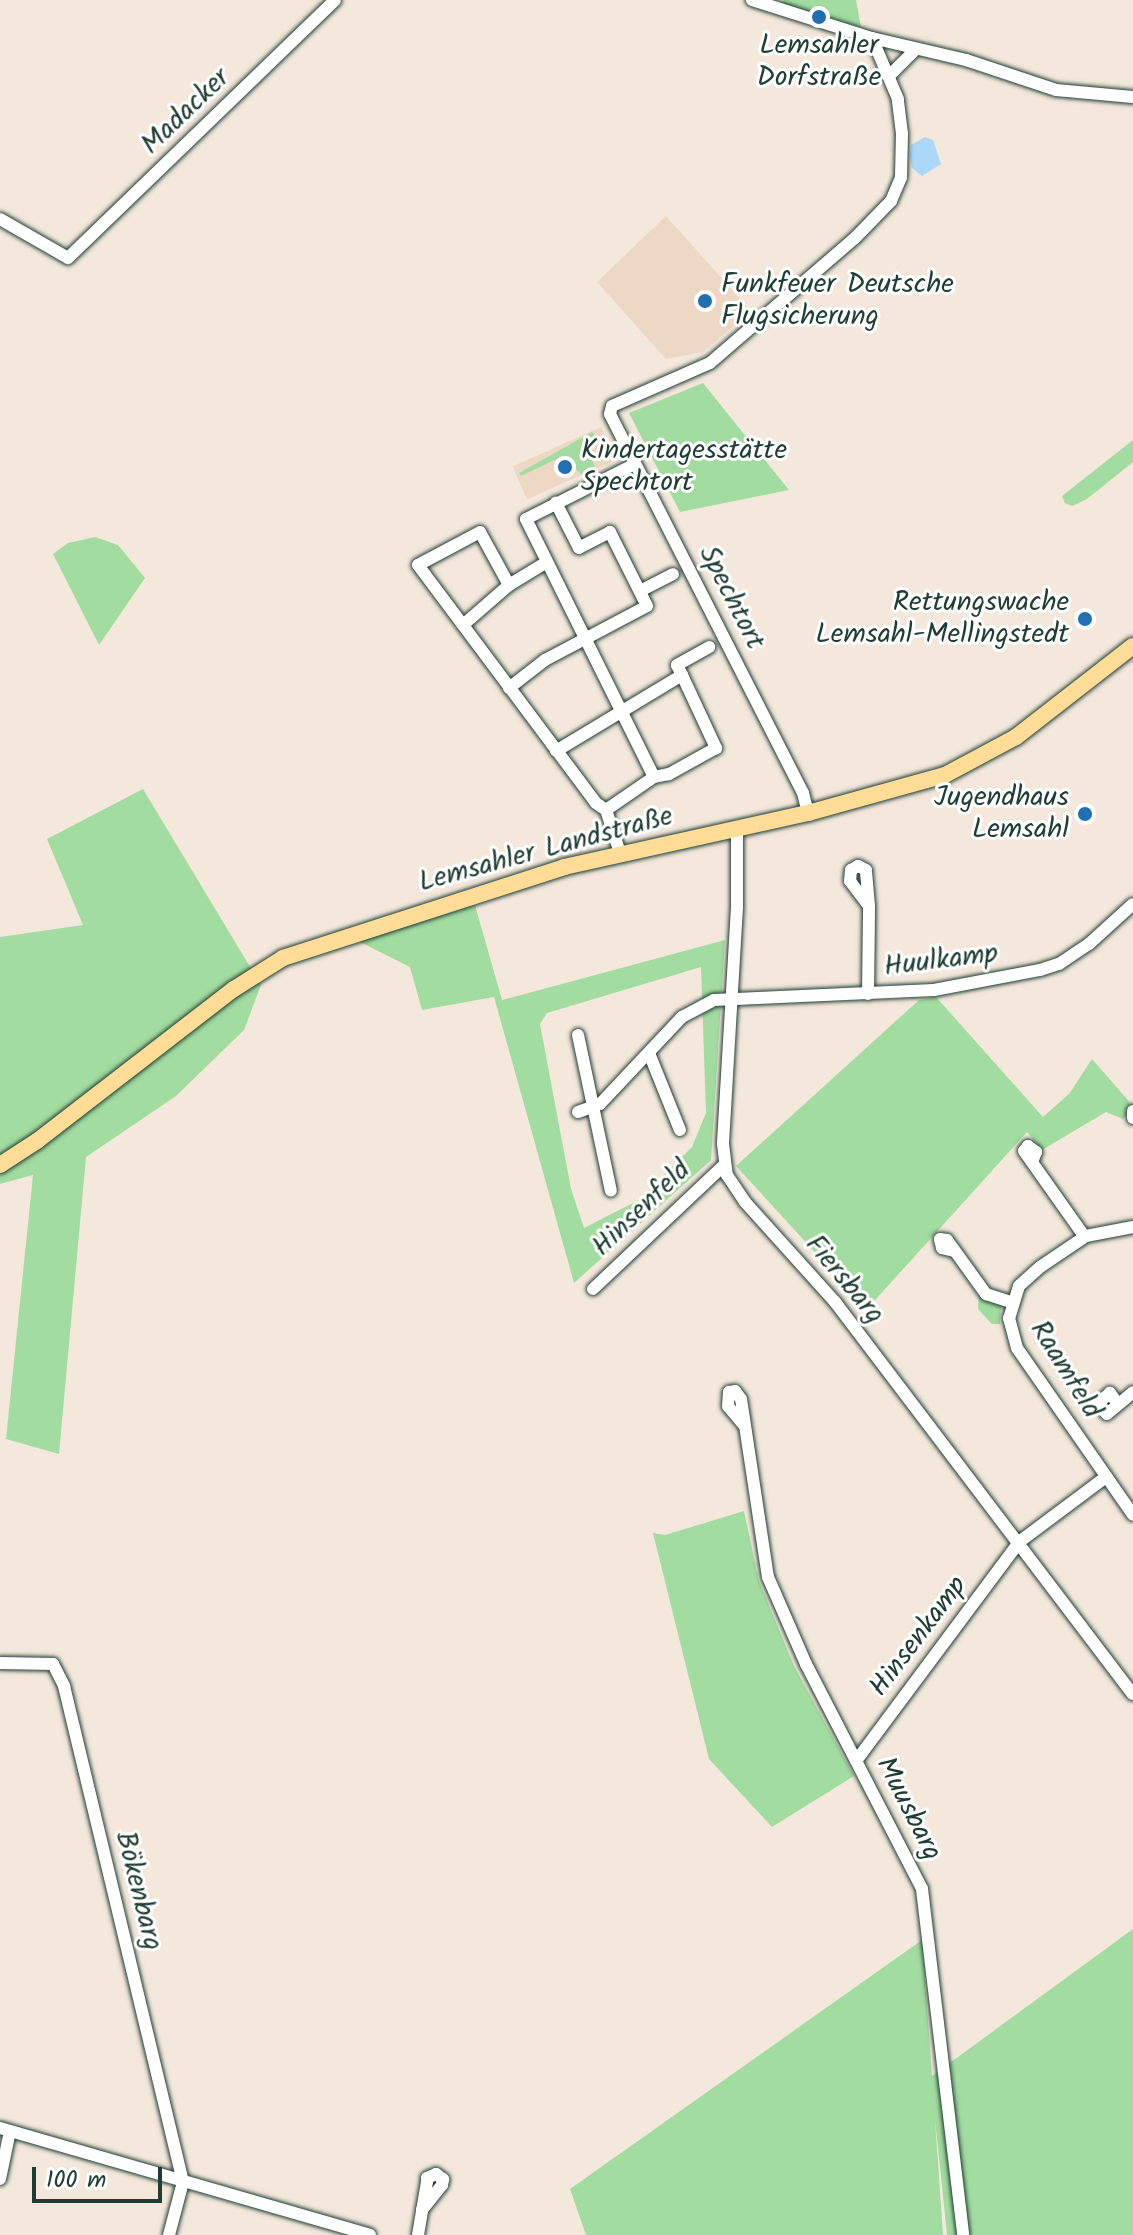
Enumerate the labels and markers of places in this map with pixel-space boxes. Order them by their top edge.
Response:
marker: Lemsahler Dorfstraße [810,8,828,26]
place label: Lemsahler Dorfstraße [757,29,881,95]
place label: Funkfeuer Deutsche Flugsicherung [721,268,954,334]
marker: Funkfeuer Deutsche Flugsicherung [696,292,714,310]
place label: Kindertagesstätte Spechtort [581,434,787,500]
marker: Kindertagesstätte Spechtort [556,458,574,476]
place label: Rettungswache Lemsahl-Mellingstedt [816,586,1069,652]
marker: Rettungswache Lemsahl-Mellingstedt [1076,610,1094,628]
place label: Jugendhaus Lemsahl [934,781,1069,847]
marker: Jugendhaus Lemsahl [1076,805,1094,823]

